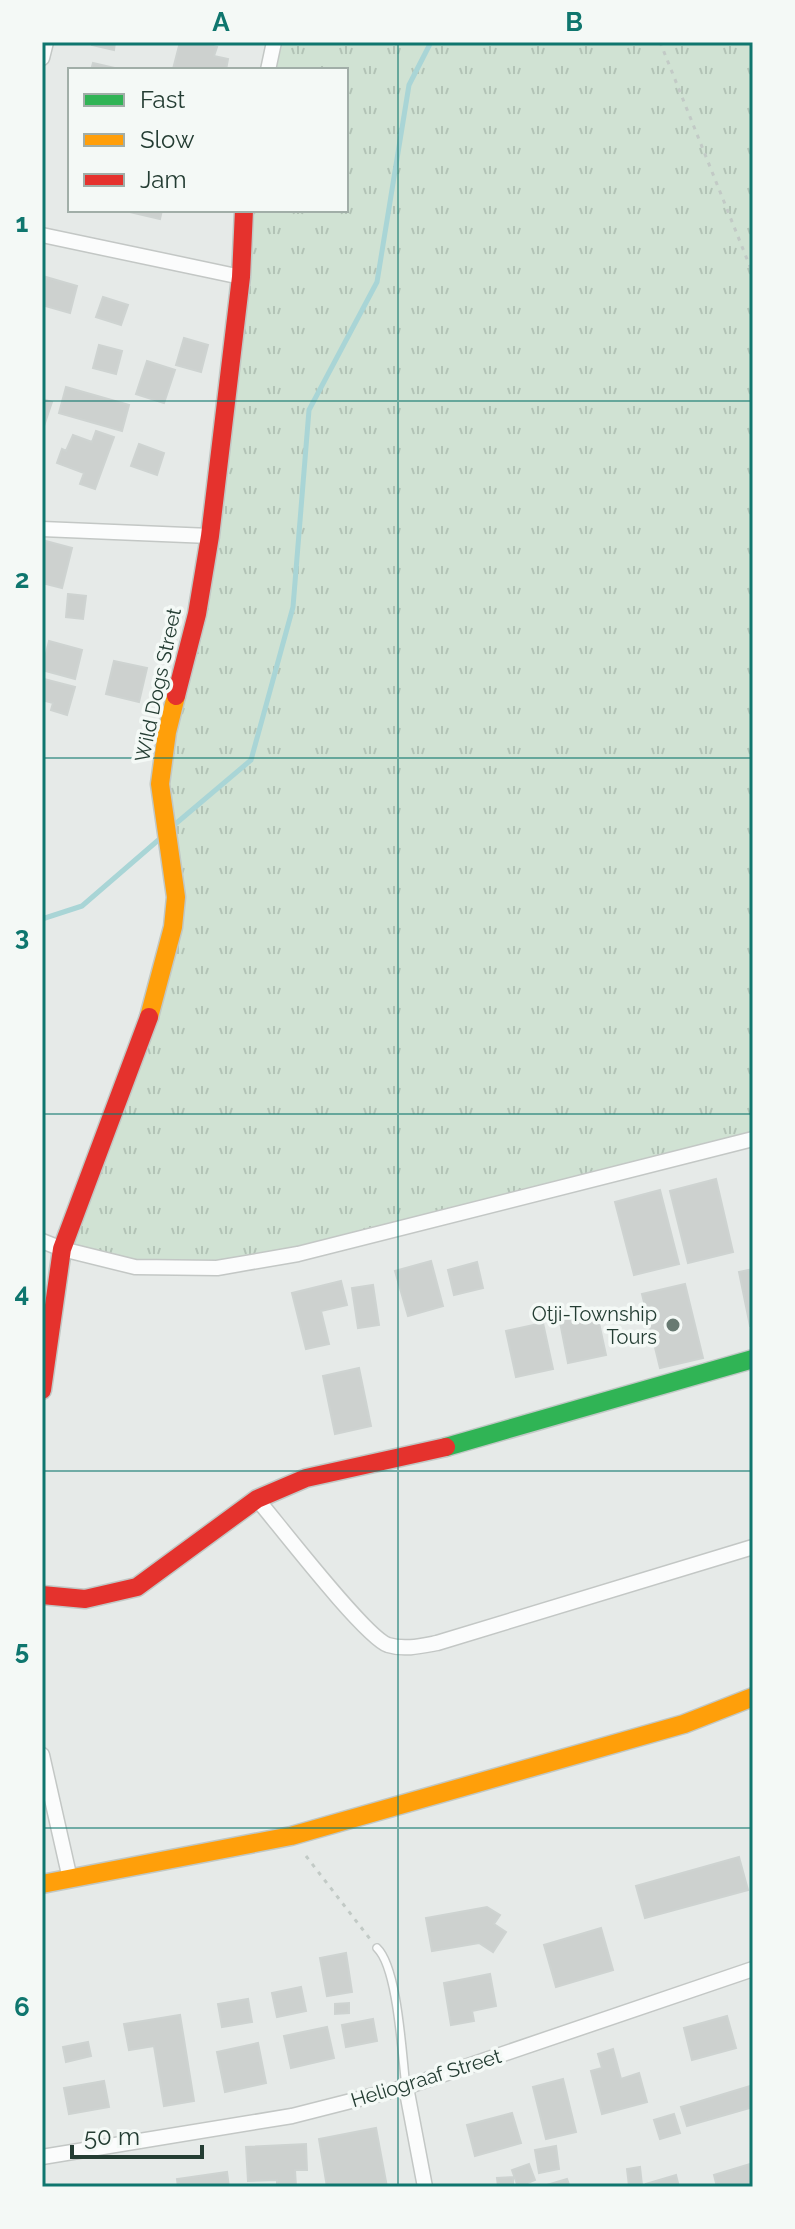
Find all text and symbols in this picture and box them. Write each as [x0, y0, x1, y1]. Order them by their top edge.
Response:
text: A [212, 7, 230, 37]
text: B [565, 7, 583, 37]
legend [68, 68, 348, 212]
text: Fast [140, 85, 185, 114]
text: Slow [140, 125, 195, 154]
text: Jam [140, 165, 186, 194]
text: 1 [16, 208, 29, 238]
text: 2 [15, 564, 29, 594]
street label: Wild Dogs Street [130, 605, 186, 764]
text: 3 [15, 921, 29, 951]
text: 4 [15, 1278, 29, 1308]
place label: Otji-Township Tours [532, 1302, 657, 1349]
marker: Otji-Township Tours [664, 1316, 682, 1334]
text: 5 [15, 1635, 29, 1665]
text: 6 [14, 1992, 30, 2022]
street label: Heliograaf Street [348, 2044, 504, 2112]
scale bar [72, 2109, 202, 2159]
text: 50 m [84, 2122, 140, 2151]

